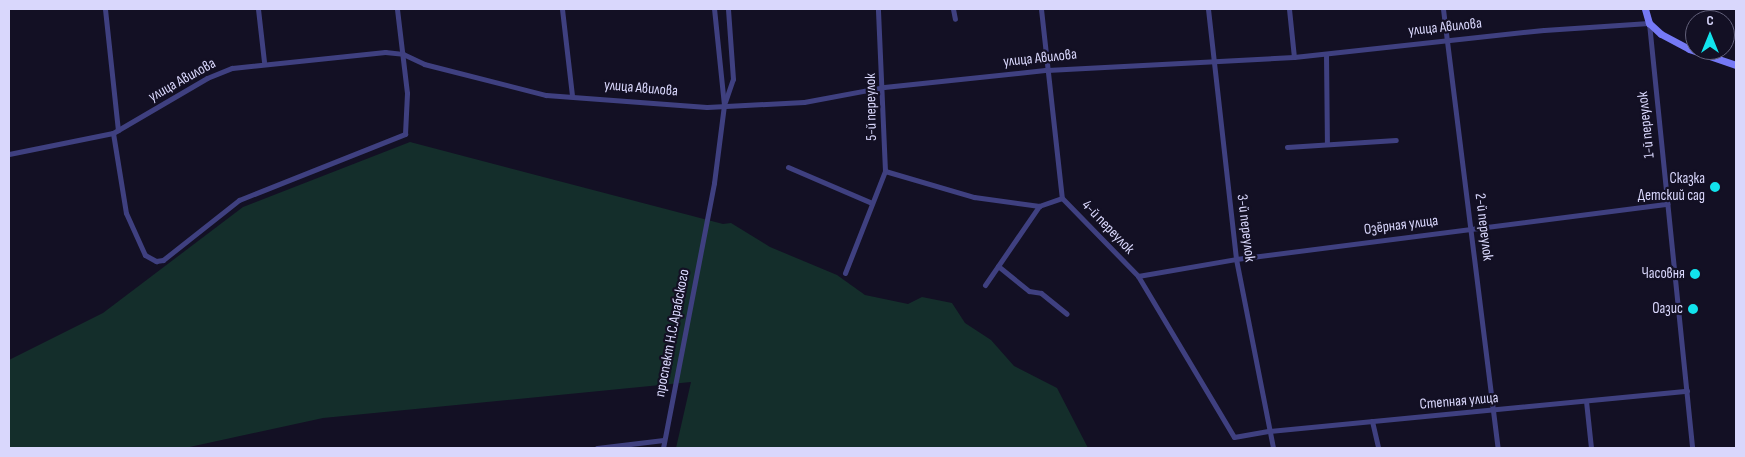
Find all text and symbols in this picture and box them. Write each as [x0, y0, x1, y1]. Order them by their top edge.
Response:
north arrow [1685, 10, 1735, 60]
text: С [1706, 12, 1714, 29]
street label: улица Авилова [1407, 14, 1483, 40]
street label: улица Авилова [1002, 45, 1078, 71]
street label: улица Авилова [145, 54, 219, 106]
street label: 5-й переулок [861, 73, 881, 141]
street label: улица Авилова [603, 76, 679, 100]
street label: 1-й переулок [1634, 91, 1658, 159]
place label: Сказка Детский сад [1638, 169, 1705, 204]
marker: Сказка Детский сад [1709, 181, 1721, 193]
street label: 2-й переулок [1471, 192, 1497, 262]
street label: 3-й переулок [1233, 193, 1259, 263]
street label: 4-й переулок [1078, 196, 1138, 258]
street label: Озёрная улица [1363, 212, 1439, 238]
place label: Часовня [1641, 265, 1685, 283]
street label: проспект Н.С.Арабского [651, 268, 693, 398]
marker: Часовня [1689, 268, 1701, 280]
place label: Оазис [1652, 300, 1683, 318]
marker: Оазис [1687, 303, 1699, 315]
street label: Степная улица [1419, 389, 1499, 413]

